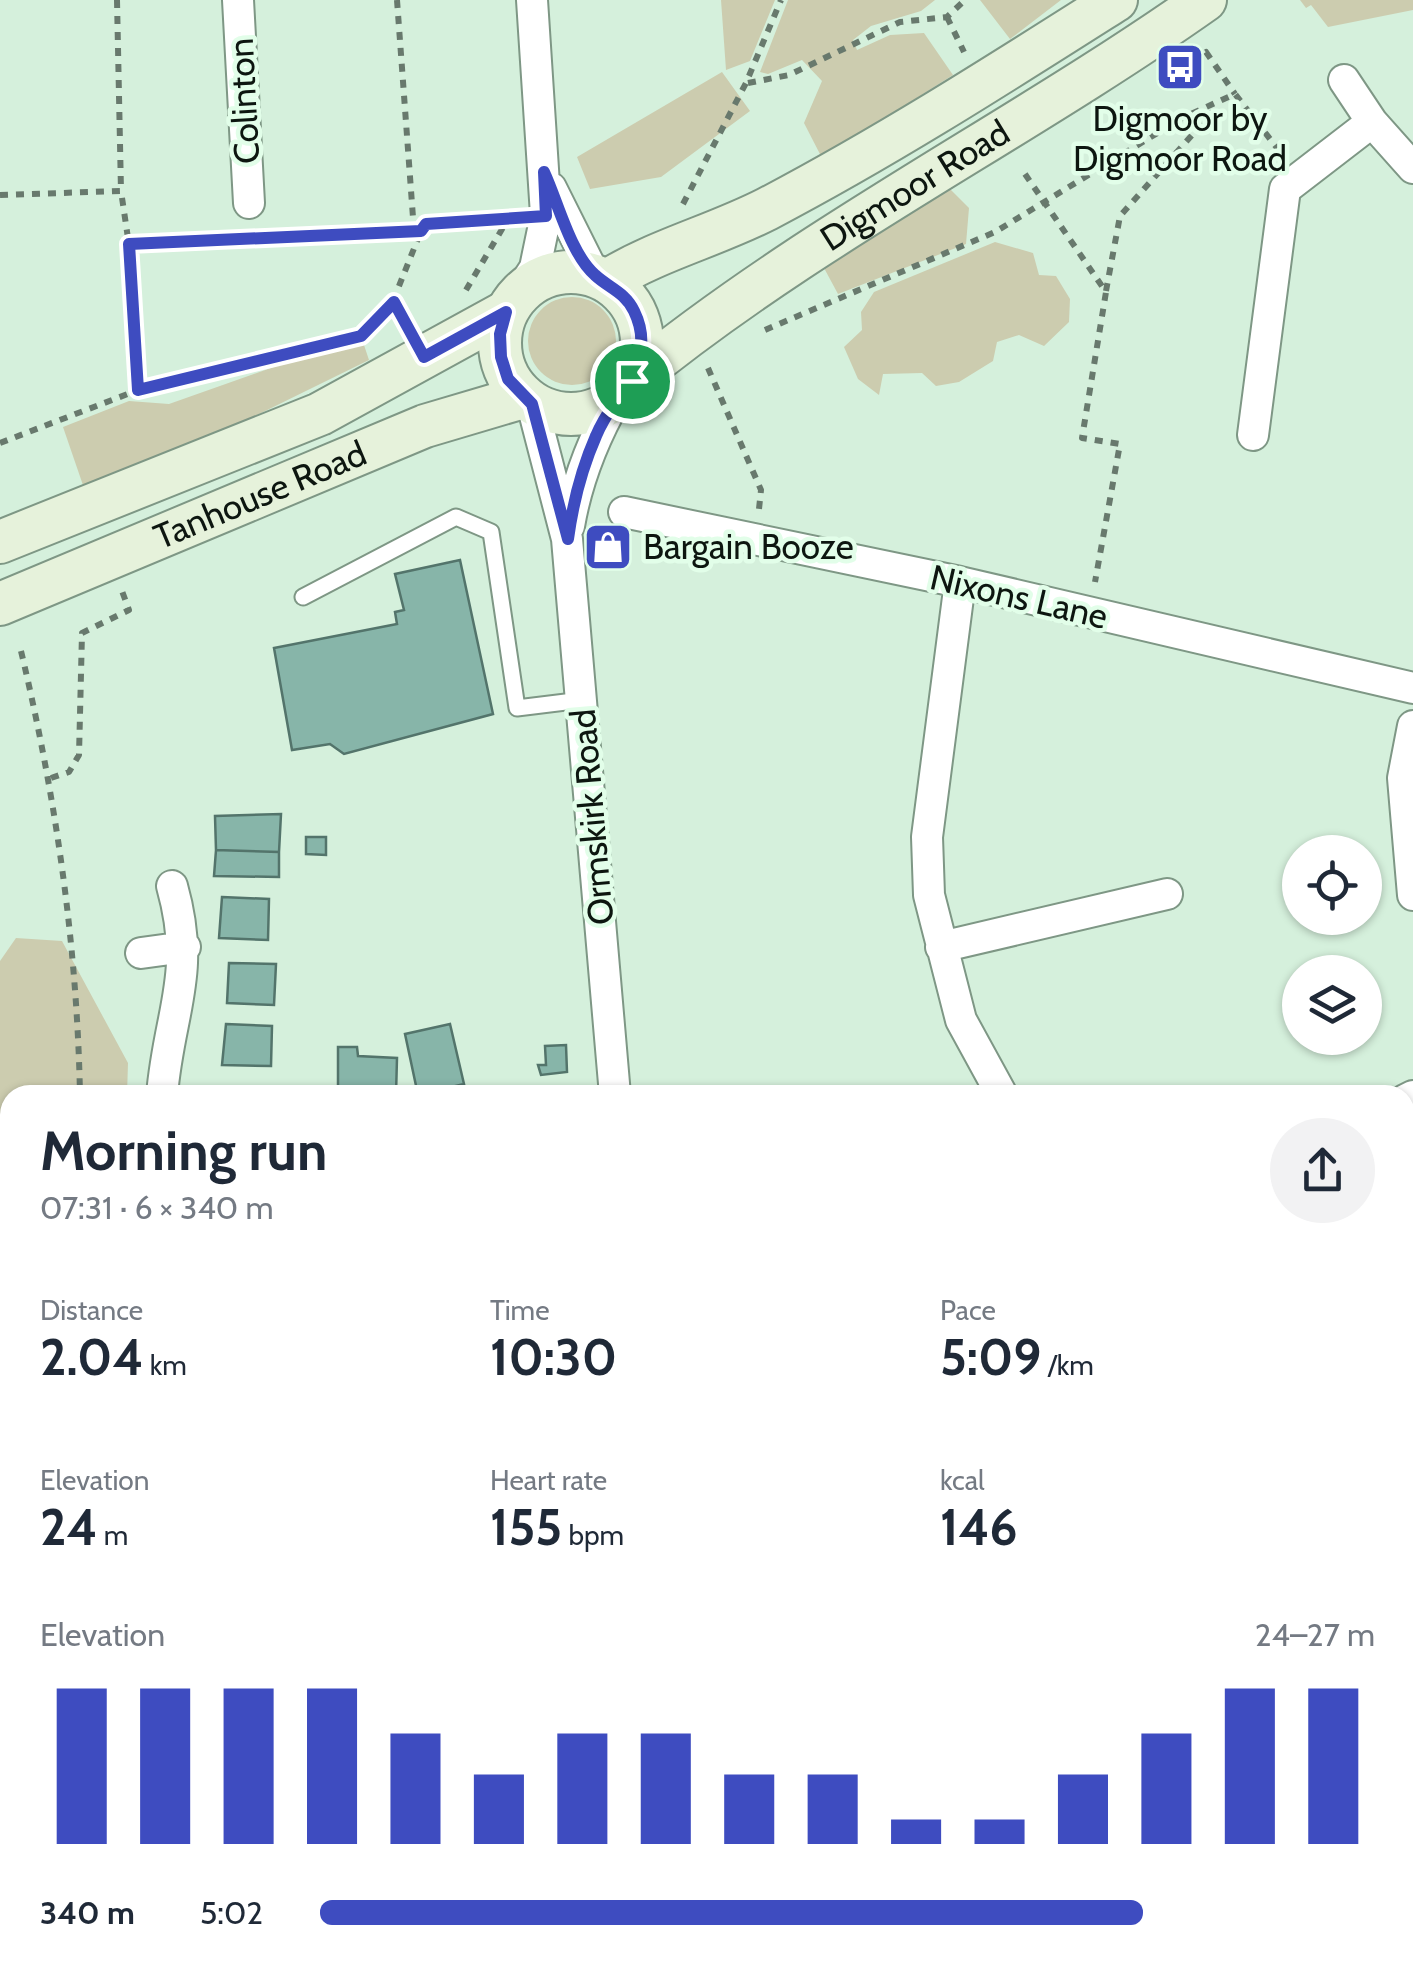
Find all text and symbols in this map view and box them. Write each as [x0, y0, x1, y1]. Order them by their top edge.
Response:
street label: Colinton [219, 37, 268, 165]
bus stop icon: Digmoor by Digmoor Road [1154, 41, 1206, 93]
place label: Digmoor by Digmoor Road [1073, 97, 1287, 180]
street label: Digmoor Road [812, 110, 1017, 260]
pin [590, 339, 675, 424]
icon: arrive [605, 354, 660, 409]
street label: Tanhouse Road [147, 431, 372, 558]
shop icon: Bargain Booze [582, 521, 634, 573]
place label: Bargain Booze [643, 525, 854, 568]
street label: Nixons Lane [926, 555, 1112, 638]
street label: Ormskirk Road [561, 707, 622, 927]
map controls [1282, 835, 1382, 1055]
button: locate [1282, 835, 1382, 935]
button: layers [1282, 955, 1382, 1055]
text: Morning run [40, 1117, 327, 1184]
button: share [1270, 1118, 1375, 1223]
text: 07:31 · 6 × 340 m [40, 1188, 273, 1227]
text: Distance [40, 1293, 143, 1327]
text: Time [490, 1293, 550, 1327]
text: Pace [940, 1293, 996, 1327]
text: 2.04 [40, 1327, 143, 1388]
text: 10:30 [490, 1327, 617, 1388]
text: 5:09 [940, 1327, 1041, 1388]
text: km [143, 1348, 187, 1382]
text: /km [1041, 1348, 1094, 1382]
text: Elevation [40, 1463, 149, 1497]
text: Heart rate [490, 1463, 607, 1497]
text: kcal [940, 1463, 985, 1497]
text: 24 [40, 1497, 98, 1558]
text: 155 [490, 1497, 562, 1558]
text: 146 [940, 1497, 1018, 1558]
text: m [98, 1518, 128, 1552]
text: bpm [562, 1518, 624, 1552]
text: Elevation [40, 1615, 165, 1654]
text: 24–27 m [1255, 1615, 1375, 1654]
text: 340 m [40, 1893, 135, 1932]
text: 5:02 [200, 1893, 263, 1932]

